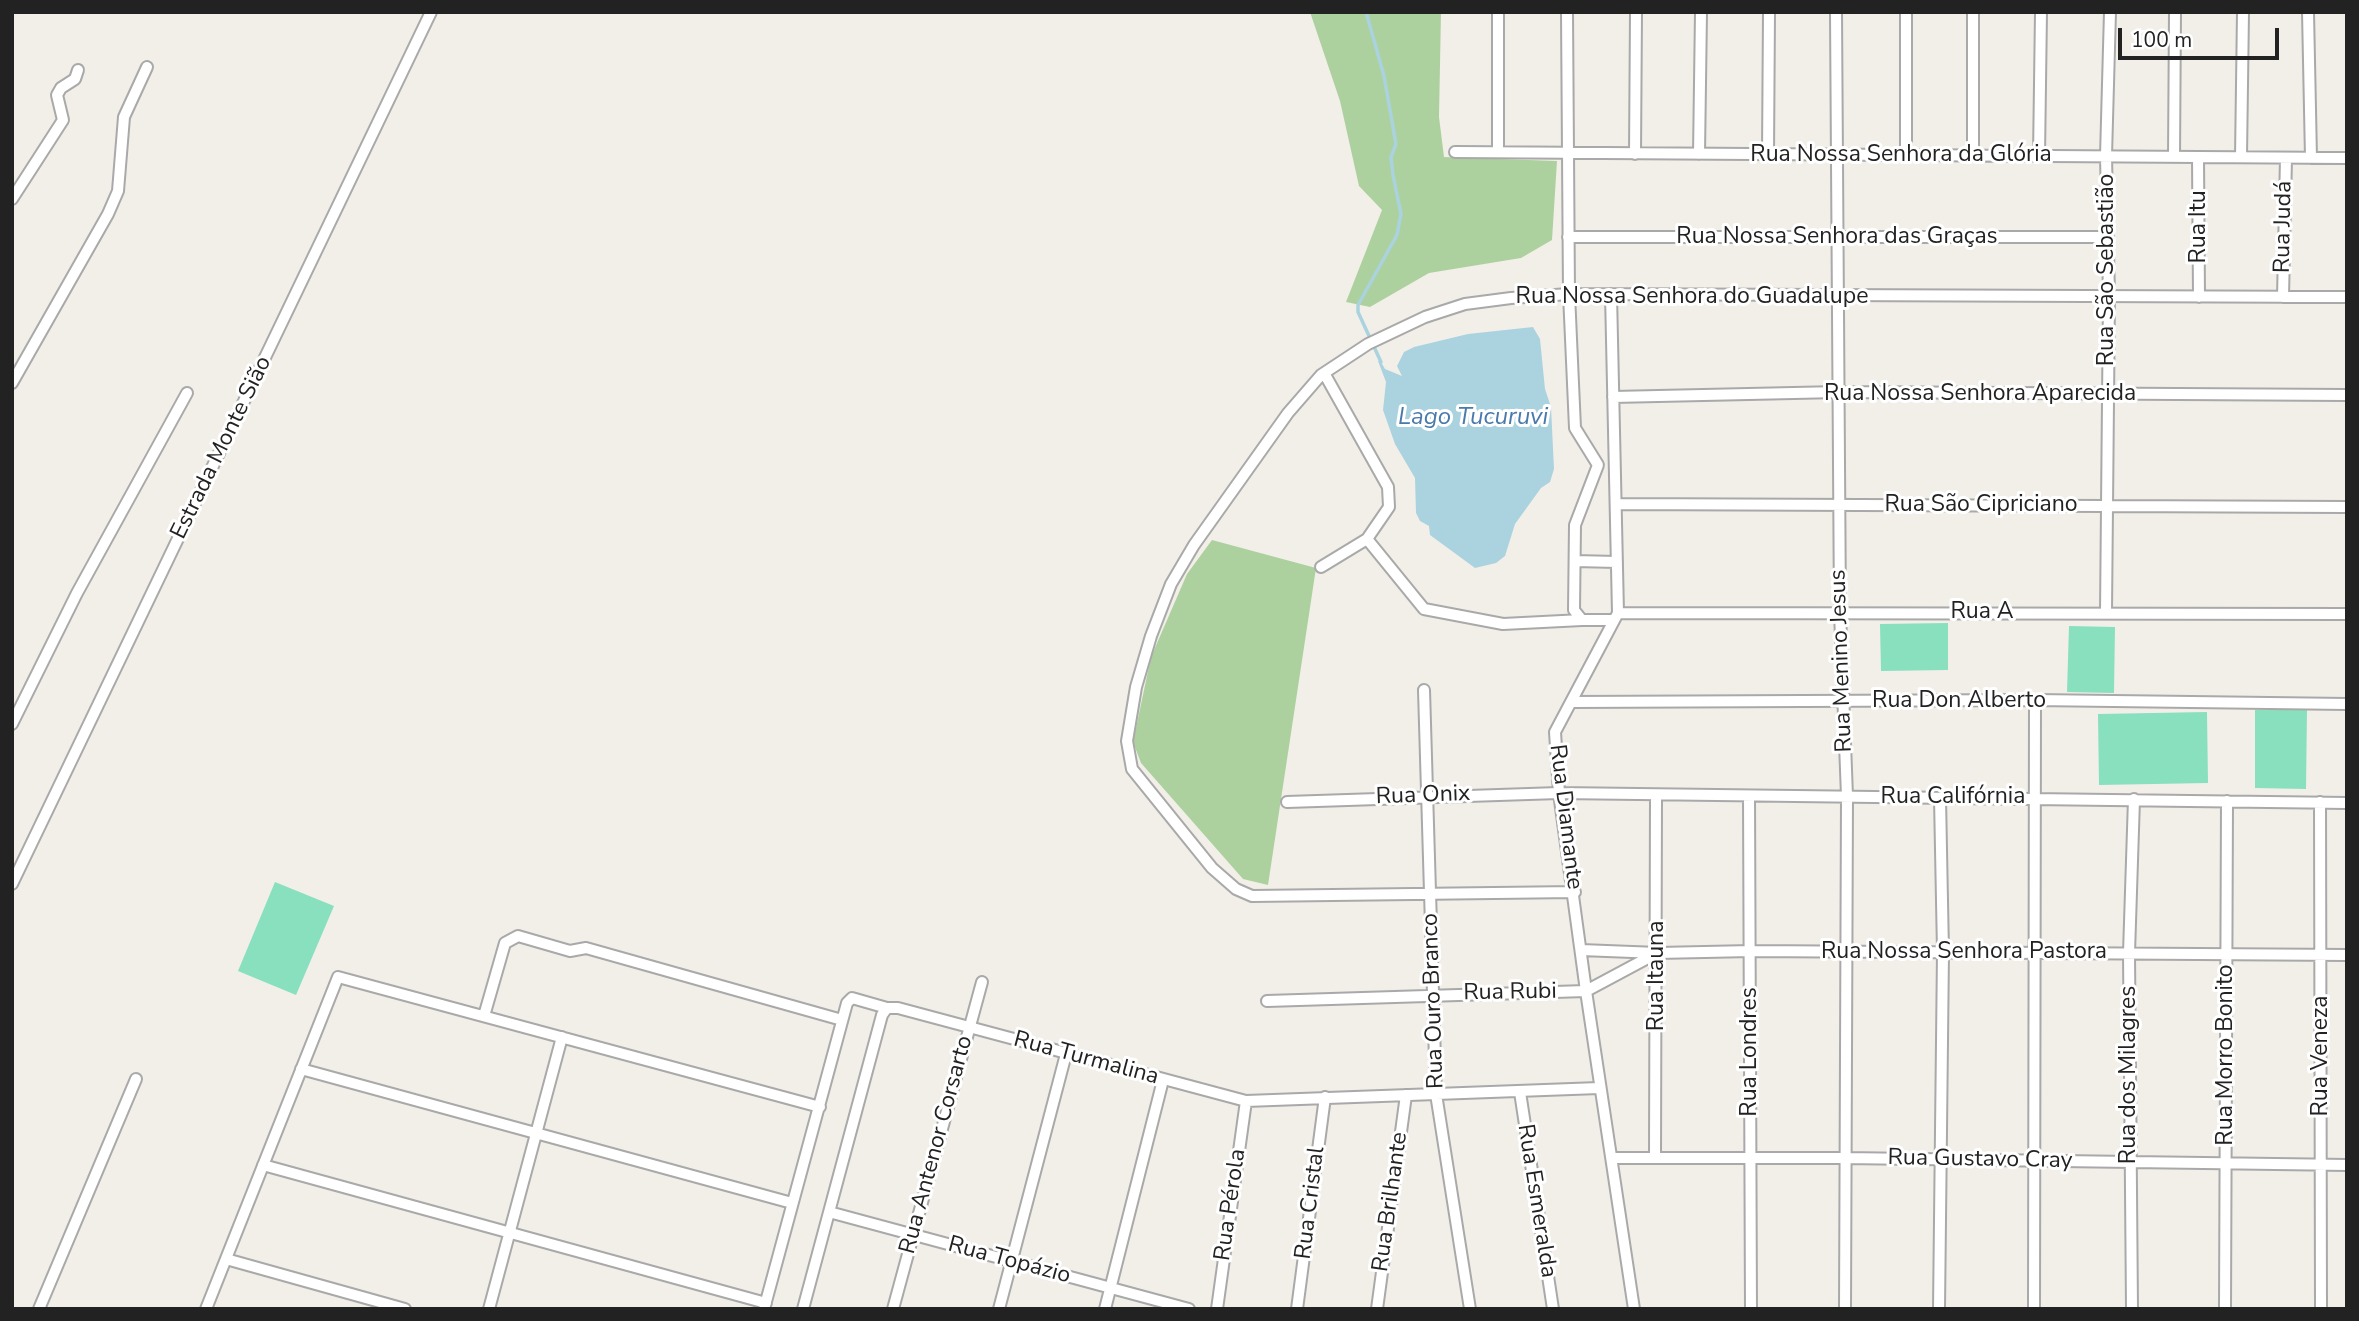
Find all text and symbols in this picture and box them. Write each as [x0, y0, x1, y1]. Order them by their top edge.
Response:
scale bar [2121, 14, 2282, 58]
text: 100 m [2131, 26, 2192, 54]
street label: Rua Nossa Senhora da Glória [1750, 141, 2052, 169]
street label: Rua São Sebastião [2093, 174, 2121, 366]
street label: Rua Judá [2269, 181, 2299, 273]
street label: Rua Itu [2185, 190, 2213, 264]
street label: Rua Nossa Senhora das Graças [1676, 223, 1998, 251]
street label: Rua Nossa Senhora do Guadalupe [1516, 283, 1868, 311]
street label: Estrada Monte Sião [166, 352, 278, 544]
street label: Rua Nossa Senhora Aparecida [1824, 380, 2136, 408]
water label: Lago Tucuruvi [1398, 404, 1548, 432]
street label: Rua São Cipriciano [1884, 491, 2078, 519]
street label: Rua Menino Jesus [1825, 569, 1859, 753]
street label: Rua A [1950, 598, 2014, 626]
street label: Rua Don Alberto [1872, 687, 2046, 715]
street label: Rua Diamante [1542, 743, 1588, 891]
street label: Rua Onix [1375, 781, 1471, 811]
street label: Rua Califórnia [1881, 783, 2025, 811]
street label: Rua Ouro Branco [1417, 913, 1451, 1089]
street label: Rua Itauna [1643, 921, 1671, 1031]
street label: Rua Nossa Senhora Pastora [1821, 938, 2107, 966]
street label: Rua Morro Bonito [2212, 964, 2240, 1146]
street label: Rua Rubi [1463, 978, 1557, 1008]
street label: Rua dos Milagres [2115, 986, 2143, 1164]
street label: Rua Londres [1736, 987, 1764, 1117]
street label: Rua Veneza [2307, 995, 2335, 1117]
street label: Rua Turmalina [1010, 1026, 1162, 1092]
street label: Rua Antenor Corsarto [895, 1033, 979, 1257]
street label: Rua Esmeralda [1510, 1122, 1562, 1280]
street label: Rua Brilhante [1368, 1130, 1414, 1274]
street label: Rua Cristal [1290, 1145, 1332, 1261]
street label: Rua Gustavo Cray [1887, 1145, 2073, 1175]
street label: Rua Pérola [1210, 1147, 1252, 1263]
street label: Rua Topázio [945, 1231, 1073, 1291]

